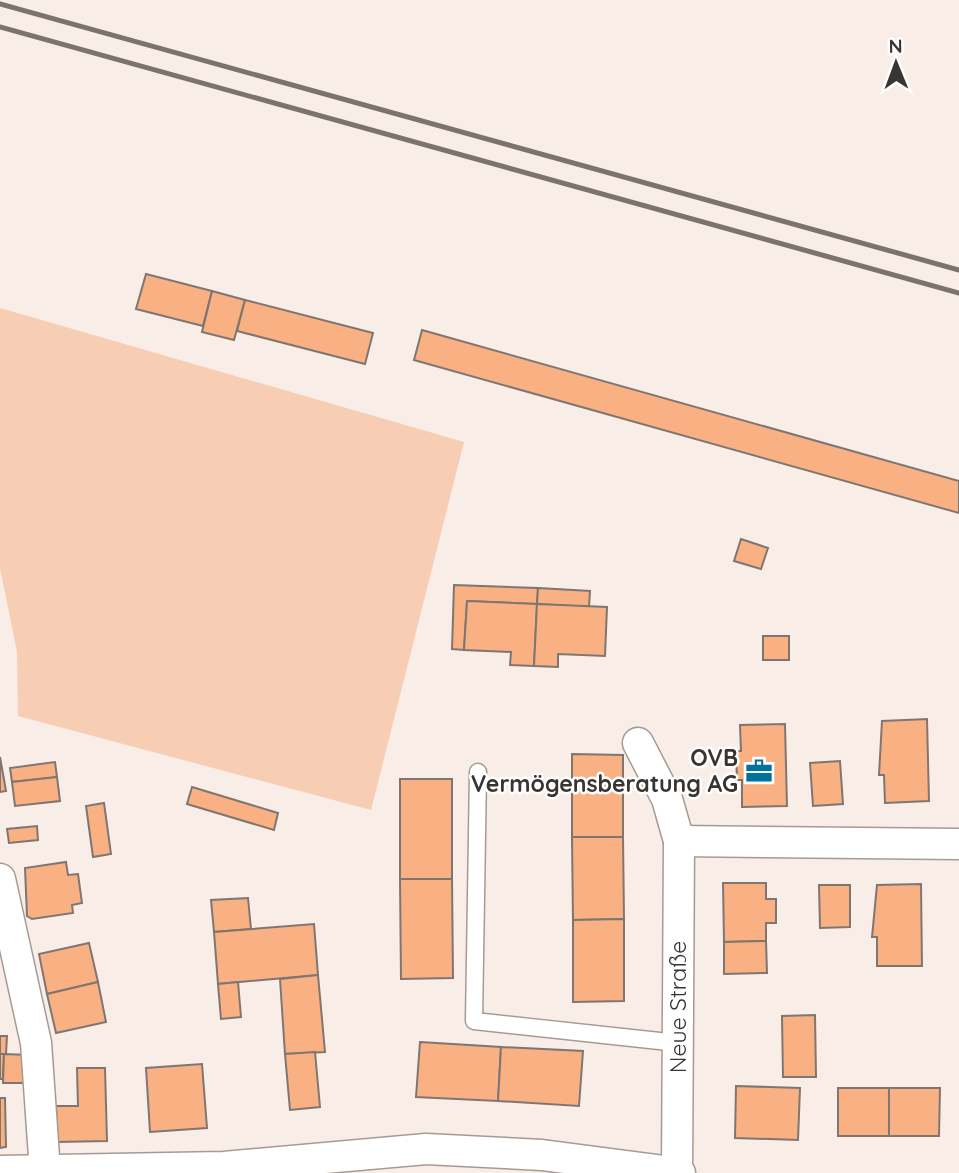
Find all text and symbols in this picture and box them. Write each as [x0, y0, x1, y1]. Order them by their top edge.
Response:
north arrow [861, 28, 931, 98]
text: N [889, 34, 903, 58]
place label: OVB Vermögensberatung AG [471, 743, 738, 798]
office icon: OVB Vermögensberatung AG [744, 756, 774, 786]
street label: Neue Straße [663, 941, 692, 1073]

